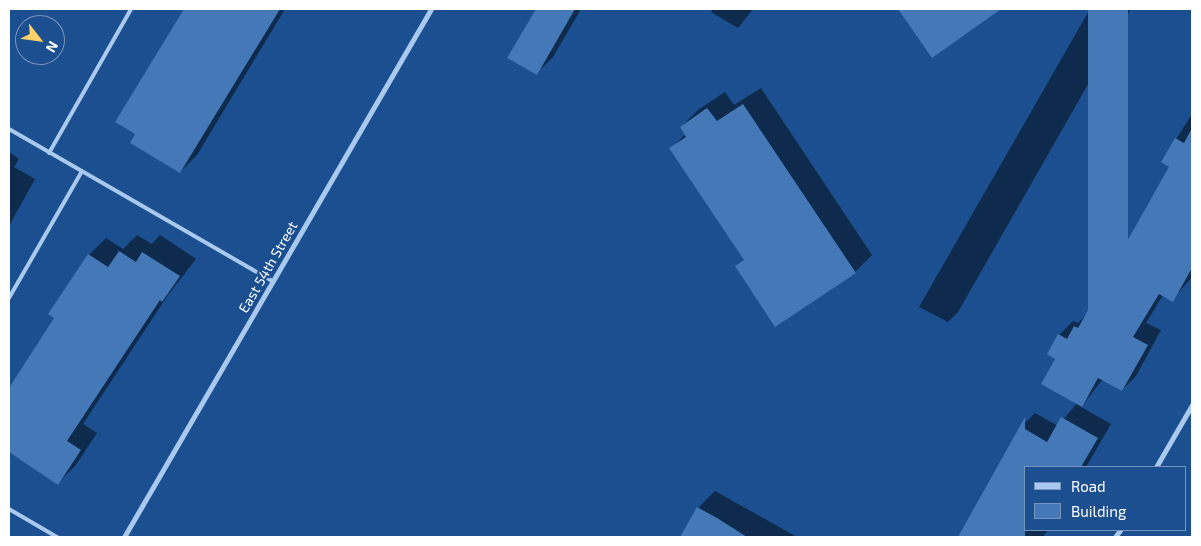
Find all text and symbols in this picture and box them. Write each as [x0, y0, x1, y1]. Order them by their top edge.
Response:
north arrow [15, 15, 65, 65]
text: N [43, 39, 62, 56]
street label: East 54th Street [235, 218, 301, 316]
legend [1024, 466, 1186, 531]
text: Road [1071, 477, 1106, 495]
text: Building [1071, 502, 1126, 520]

